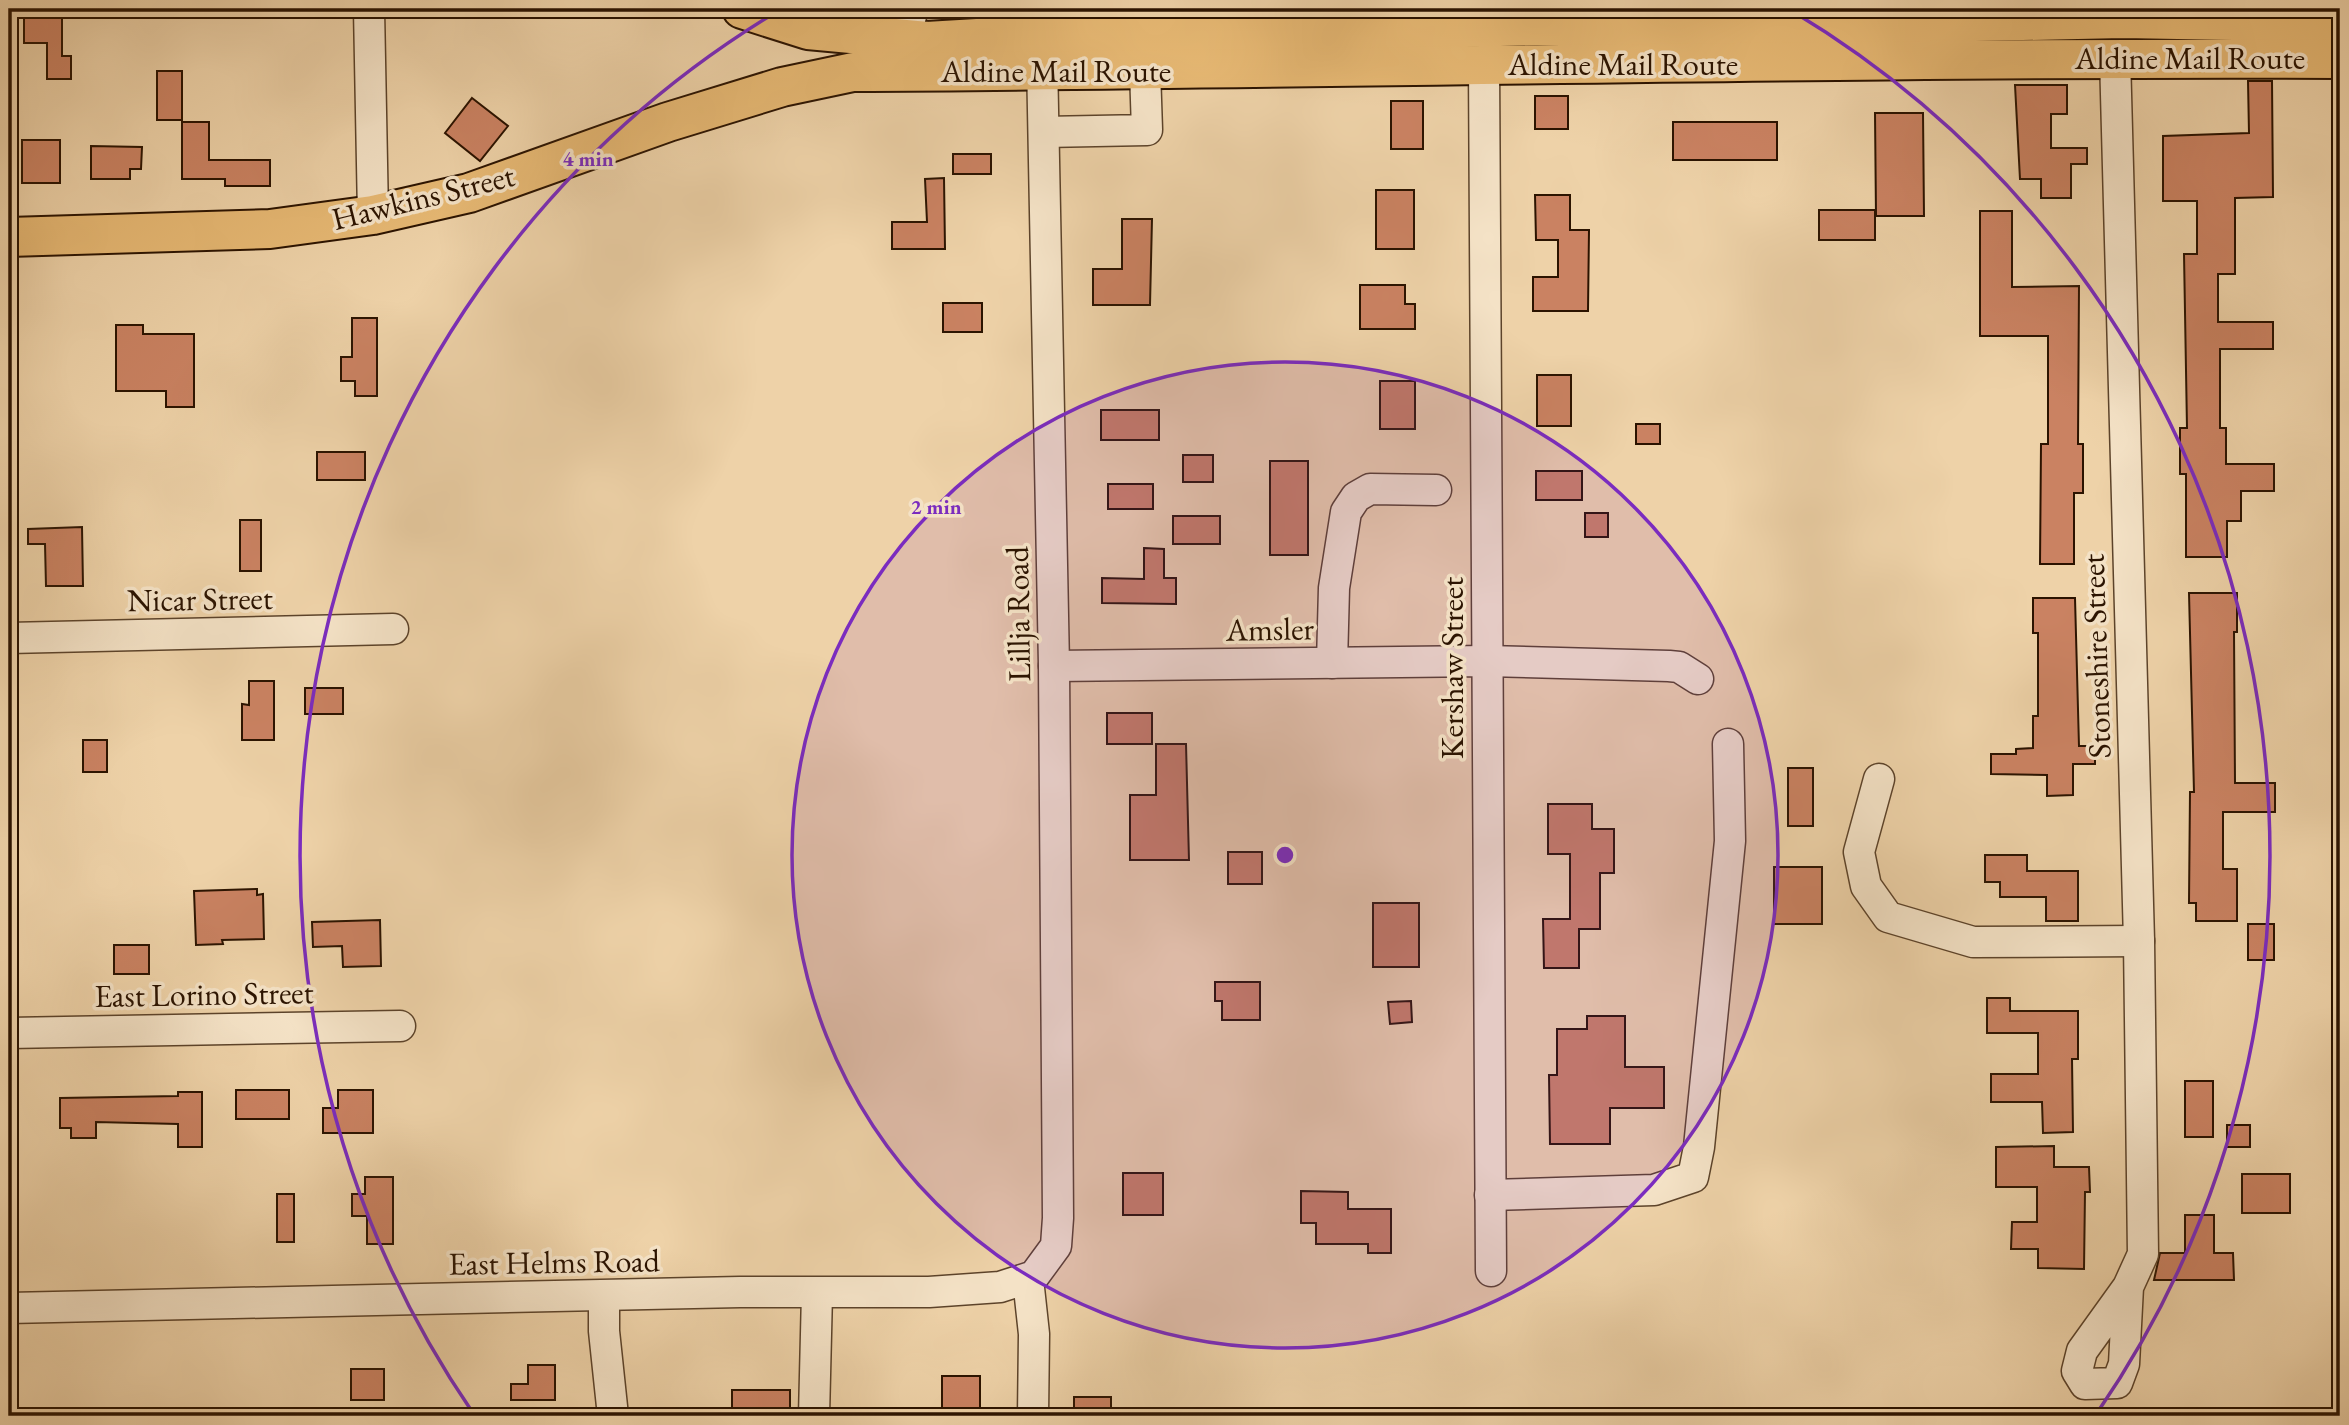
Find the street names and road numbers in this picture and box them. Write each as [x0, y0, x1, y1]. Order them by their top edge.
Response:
street label: Aldine Mail Route [2074, 37, 2305, 79]
street label: Aldine Mail Route [1507, 43, 1738, 85]
street label: Aldine Mail Route [940, 50, 1171, 92]
street label: Hawkins Street [327, 154, 519, 240]
street label: Lillja Road [996, 545, 1040, 682]
street label: Stoneshire Street [2071, 553, 2121, 759]
street label: Nicar Street [127, 577, 273, 621]
street label: Kershaw Street [1431, 577, 1473, 759]
street label: Amsler [1225, 607, 1315, 651]
street label: East Lorino Street [94, 971, 314, 1017]
street label: East Helms Road [448, 1239, 661, 1285]

